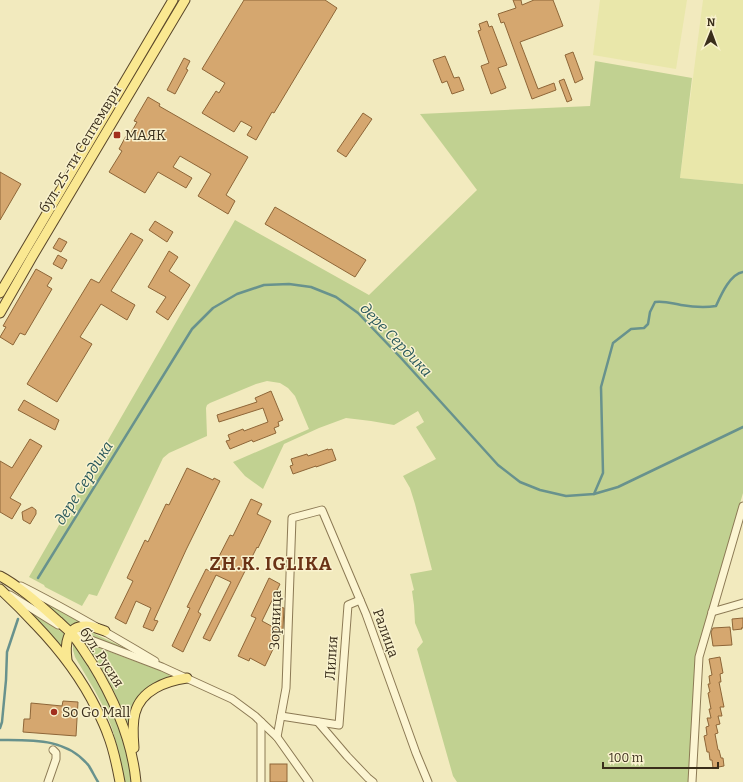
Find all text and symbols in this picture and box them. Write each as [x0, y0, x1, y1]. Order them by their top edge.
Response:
north arrow [691, 12, 731, 52]
text: N [707, 16, 716, 29]
street label: бул. 25-ти Септември [36, 83, 125, 216]
place label: МАЯК [125, 127, 166, 144]
marker: МАЯК [112, 130, 122, 140]
water label: дере Сердика [356, 299, 436, 381]
water label: дере Сердика [51, 438, 117, 528]
district label: ZH.K. IGLIKA [209, 553, 333, 575]
street label: Зорница [266, 590, 285, 650]
street label: Ралица [369, 607, 402, 660]
street label: бул. Русия [76, 624, 127, 691]
street label: Лилия [321, 635, 342, 681]
place label: So Go Mall [62, 704, 130, 721]
marker: So Go Mall [49, 707, 59, 717]
scale bar [603, 744, 718, 770]
text: 100 m [609, 751, 644, 765]

